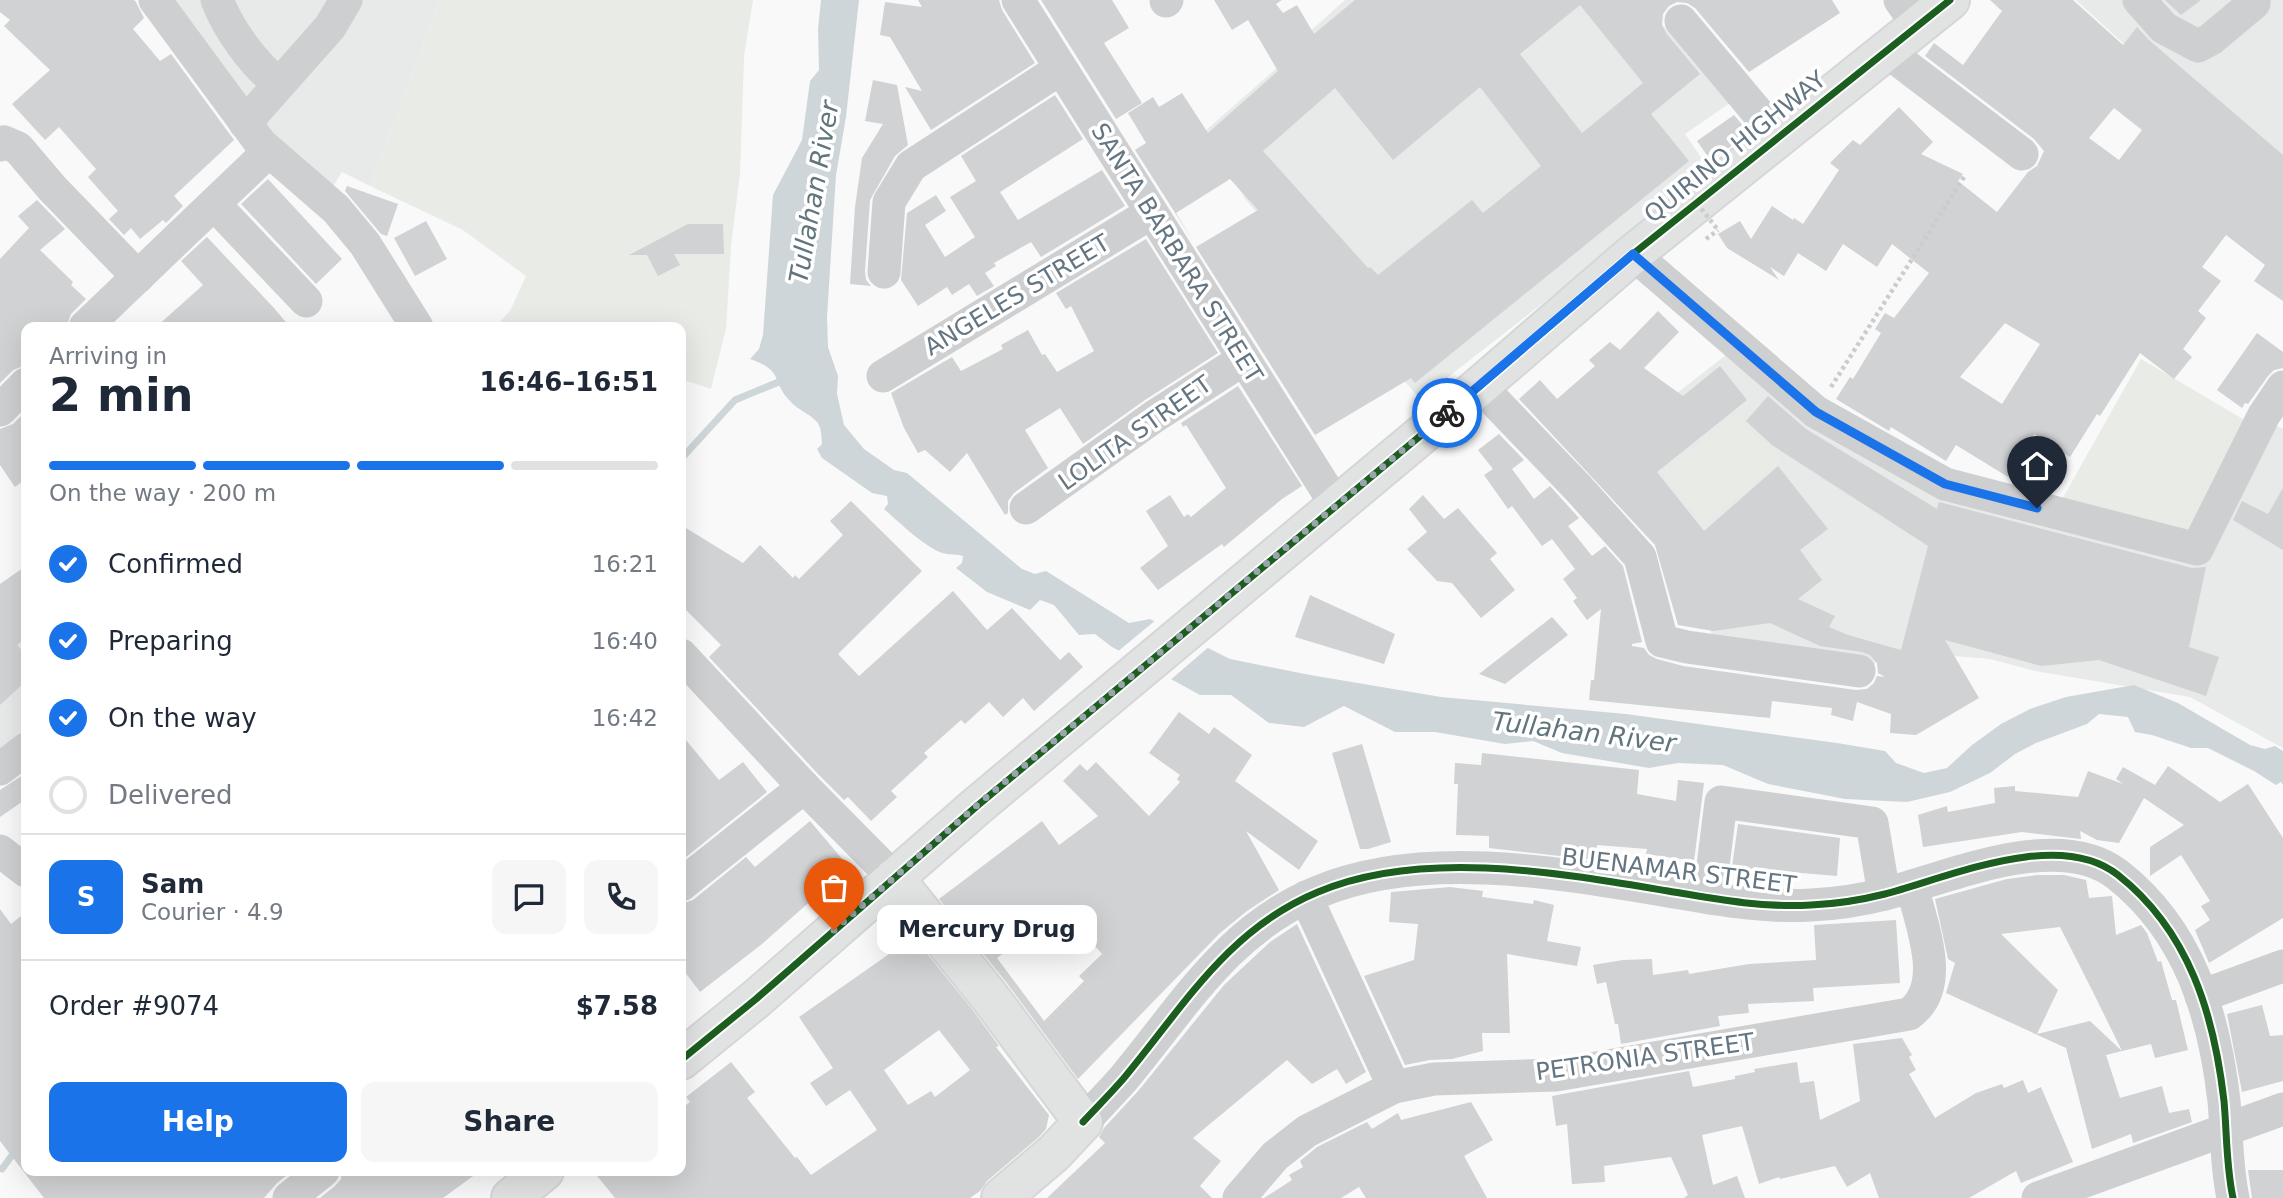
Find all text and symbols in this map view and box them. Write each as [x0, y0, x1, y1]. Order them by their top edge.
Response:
street label: QUIRINO HIGHWAY [1639, 65, 1832, 229]
water label: Tullahan River [783, 96, 845, 286]
street label: SANTA BARBARA STREET [1085, 118, 1269, 388]
street label: ANGELES STREET [919, 228, 1115, 361]
text: Arriving in [49, 343, 167, 369]
text: 16:46–16:51 [479, 367, 658, 397]
text: 2 min [49, 368, 193, 422]
street label: LOLITA STREET [1053, 370, 1217, 496]
courier [1412, 378, 1482, 448]
icon: bike [1428, 394, 1466, 432]
pin [2007, 436, 2067, 508]
icon: home [2018, 447, 2056, 485]
text: On the way · 200 m [49, 480, 276, 506]
icon: check [49, 545, 87, 583]
text: Confirmed [108, 549, 243, 579]
text: 16:21 [592, 551, 658, 577]
icon: check [49, 622, 87, 660]
text: Preparing [108, 626, 233, 656]
text: 16:40 [592, 628, 658, 654]
icon: check [49, 699, 87, 737]
text: On the way [108, 703, 257, 733]
text: 16:42 [592, 705, 658, 731]
water label: Tullahan River [1491, 706, 1680, 758]
text: Delivered [108, 780, 232, 810]
street label: BUENAMAR STREET [1560, 843, 1798, 899]
pin [804, 858, 864, 930]
button: chat [492, 860, 566, 934]
button: phone [584, 860, 658, 934]
text: Sam [141, 869, 204, 899]
icon: bag [815, 869, 853, 907]
text: S [77, 882, 95, 912]
text: Courier · 4.9 [141, 899, 284, 925]
callout: Mercury Drug [876, 906, 1096, 954]
text: Mercury Drug [898, 916, 1076, 942]
text: Order #9074 [49, 991, 219, 1021]
text: $7.58 [576, 991, 658, 1021]
street label: PETRONIA STREET [1534, 1028, 1756, 1086]
button: Help [49, 1082, 347, 1162]
button: Share [361, 1082, 658, 1162]

